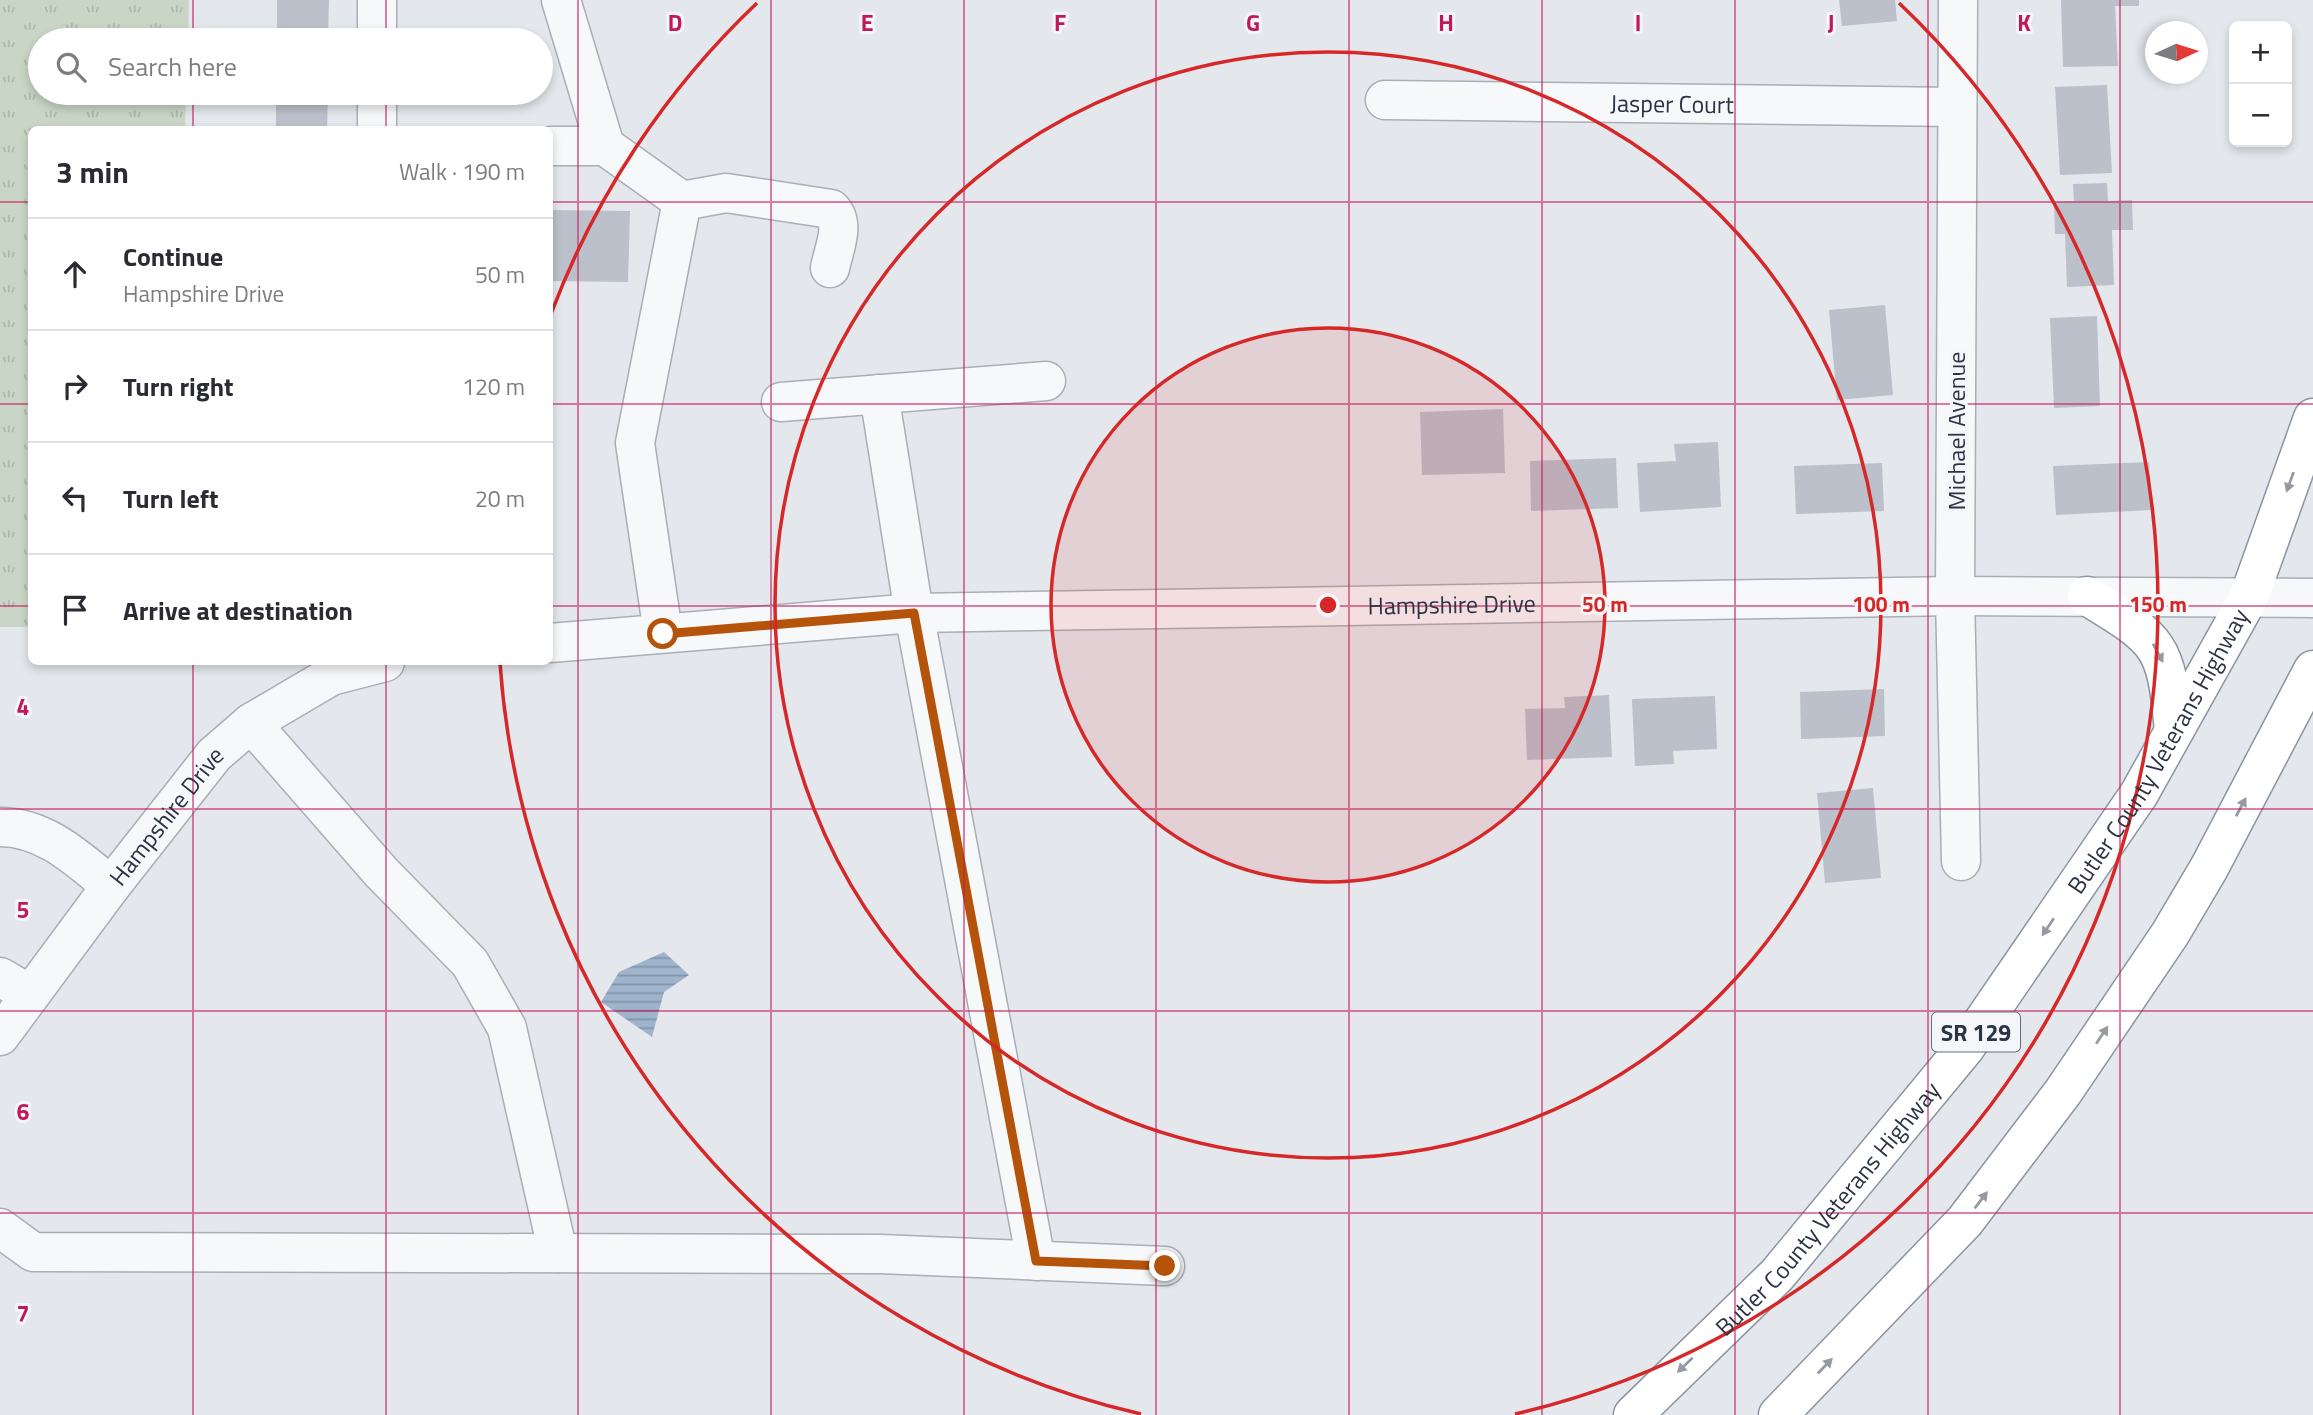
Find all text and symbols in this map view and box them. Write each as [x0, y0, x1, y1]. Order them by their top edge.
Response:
text: D [668, 5, 682, 40]
text: E [861, 5, 873, 40]
text: F [1054, 5, 1066, 40]
text: G [1246, 5, 1260, 40]
text: H [1438, 5, 1454, 40]
text: I [1635, 5, 1641, 40]
text: J [1828, 5, 1834, 40]
text: K [2017, 5, 2031, 40]
north arrow [2145, 21, 2208, 84]
map controls [2229, 21, 2292, 147]
button: + [2229, 21, 2292, 84]
search box [28, 28, 553, 105]
text: Search here [108, 47, 237, 86]
icon: search [52, 48, 90, 86]
button: − [2229, 84, 2292, 147]
street label: Jasper Court [1610, 85, 1735, 122]
text: 3 min [56, 149, 129, 195]
text: Walk · 190 m [399, 154, 525, 189]
text: Continue [123, 237, 223, 276]
icon: ahead [56, 255, 94, 293]
text: 50 m [475, 257, 525, 292]
text: Hampshire Drive [123, 276, 284, 311]
street label: Michael Avenue [1938, 352, 1974, 510]
icon: right [56, 367, 94, 405]
text: Turn right [123, 367, 234, 406]
text: 120 m [462, 369, 525, 404]
one-way arrow [2284, 472, 2295, 493]
icon: left [56, 479, 94, 517]
text: Turn left [123, 479, 218, 518]
text: 20 m [475, 481, 525, 516]
street label: Hampshire Drive [1367, 585, 1536, 624]
text: 50 m [1582, 588, 1628, 620]
text: 100 m [1852, 588, 1910, 620]
text: 150 m [2129, 588, 2187, 620]
icon: arrive [56, 591, 94, 629]
text: Arrive at destination [123, 591, 353, 630]
centre of rings [1316, 593, 1340, 617]
street label: Butler County Veterans Highway [2058, 601, 2257, 901]
route start [647, 618, 678, 649]
one-way arrow [2151, 643, 2163, 663]
text: 4 [17, 689, 29, 724]
street label: Hampshire Drive [100, 737, 231, 893]
one-way arrow [2235, 797, 2246, 817]
text: 5 [17, 892, 29, 927]
one-way arrow [2041, 918, 2055, 936]
road number: SR 129 [1932, 1012, 2020, 1051]
one-way arrow [2095, 1025, 2108, 1045]
street label: Butler County Veterans Highway [1707, 1073, 1949, 1344]
text: 6 [17, 1094, 30, 1129]
one-way arrow [1973, 1191, 1988, 1209]
route end [1149, 1250, 1180, 1281]
text: 7 [17, 1296, 29, 1331]
one-way arrow [1676, 1356, 1693, 1373]
one-way arrow [1817, 1358, 1833, 1375]

